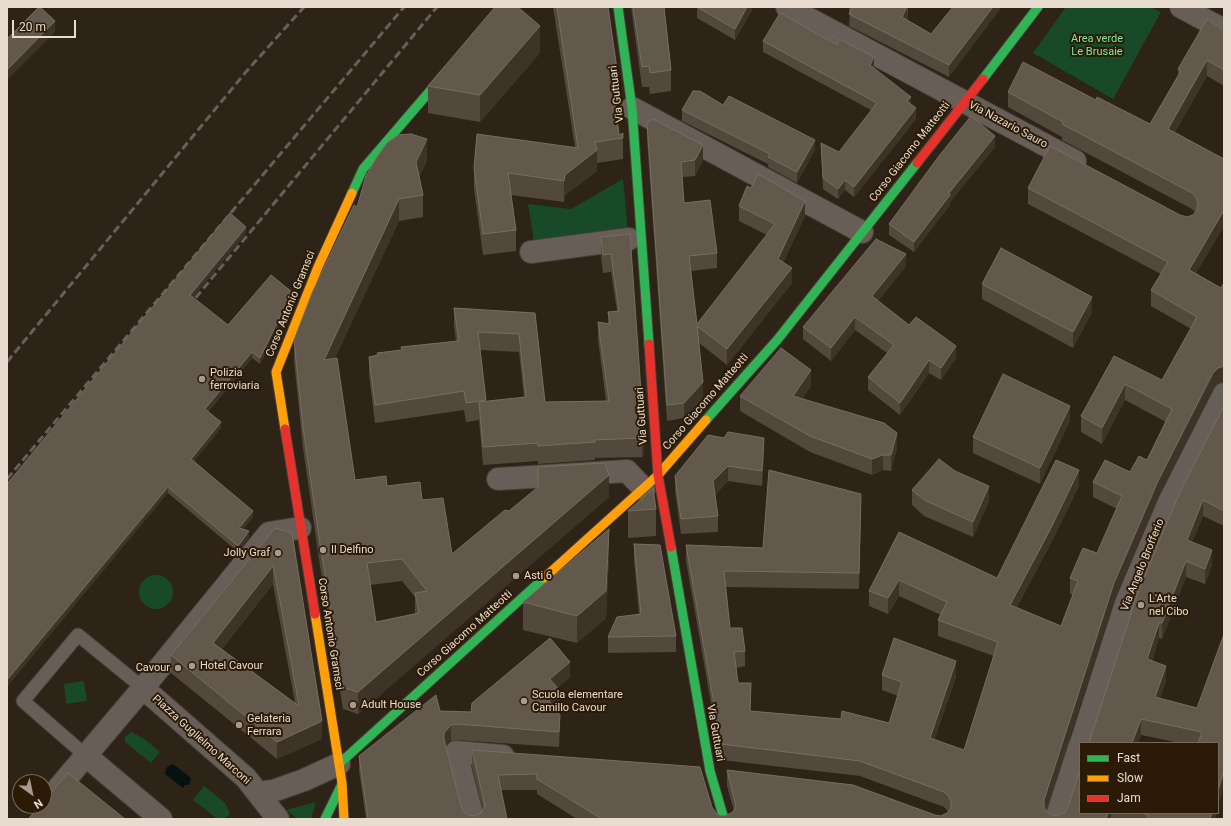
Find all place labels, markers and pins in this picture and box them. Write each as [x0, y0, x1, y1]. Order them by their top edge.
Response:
place label: Polizia ferroviaria [210, 366, 259, 392]
marker: Polizia ferroviaria [197, 374, 207, 384]
place label: Il Delfino [331, 543, 374, 557]
marker: Il Delfino [318, 545, 328, 555]
place label: Jolly Graf [224, 546, 270, 560]
marker: Jolly Graf [273, 548, 283, 558]
place label: Asti 6 [524, 569, 552, 583]
marker: Asti 6 [511, 571, 521, 581]
place label: L'Arte nel Cibo [1149, 592, 1189, 618]
marker: L'Arte nel Cibo [1136, 600, 1146, 610]
place label: Hotel Cavour [200, 659, 263, 673]
place label: Cavour [136, 661, 170, 675]
marker: Hotel Cavour [187, 661, 197, 671]
marker: Cavour [173, 663, 183, 673]
place label: Scuola elementare Camillo Cavour [532, 688, 623, 714]
marker: Scuola elementare Camillo Cavour [519, 696, 529, 706]
place label: Adult House [361, 698, 421, 712]
marker: Adult House [348, 700, 358, 710]
place label: Gelateria Ferrara [247, 712, 291, 738]
marker: Gelateria Ferrara [234, 720, 244, 730]

